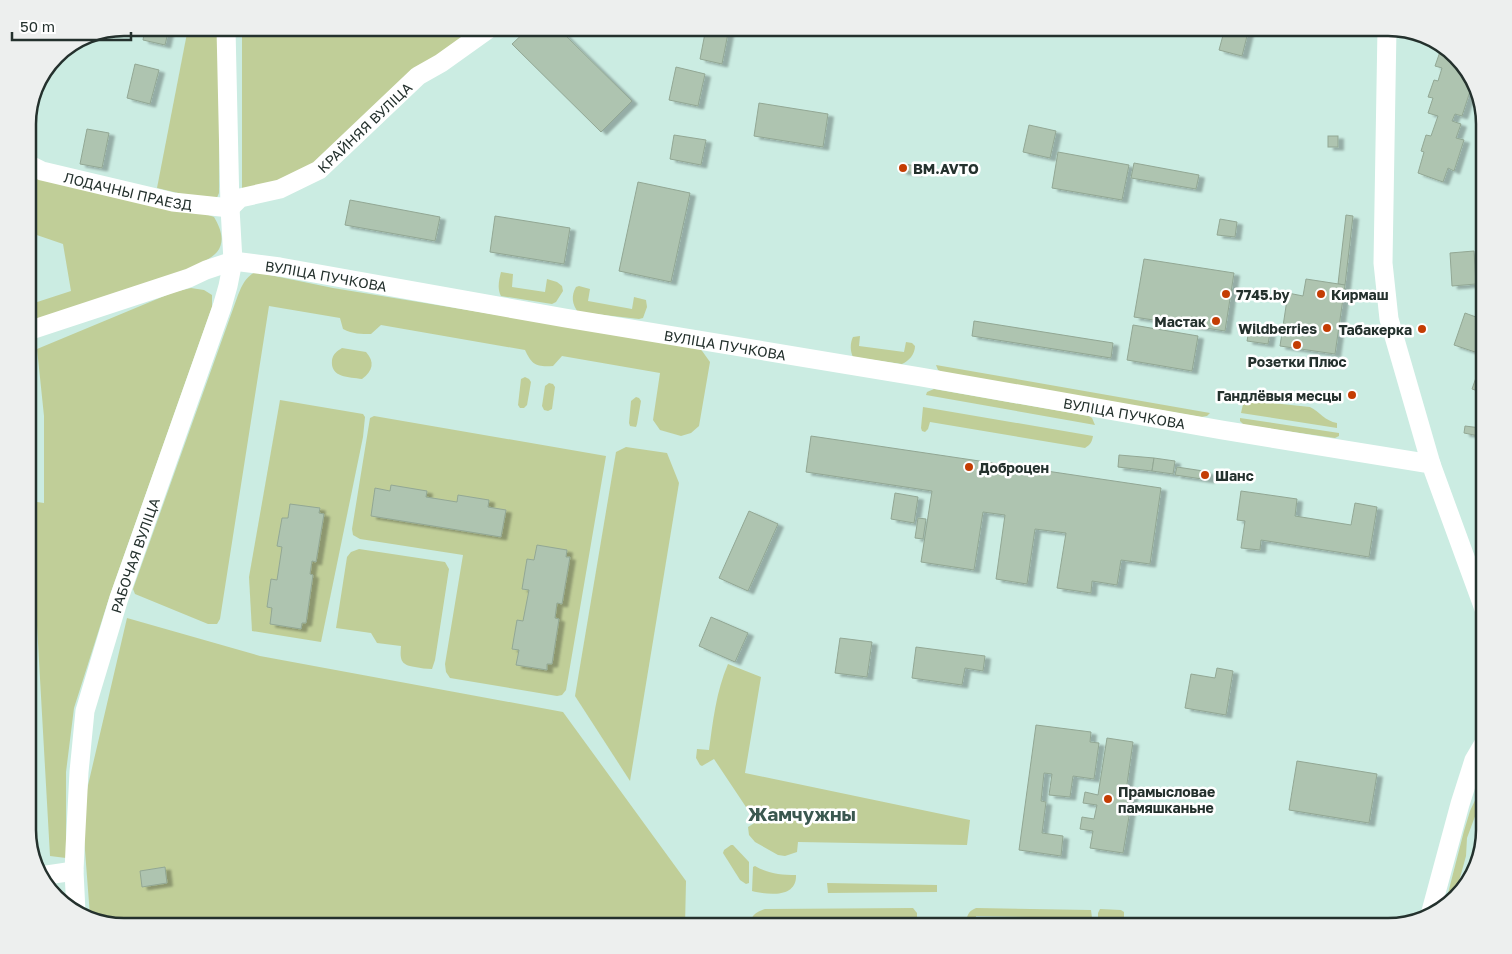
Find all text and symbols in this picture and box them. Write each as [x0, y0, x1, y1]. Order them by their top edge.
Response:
scale bar [12, 10, 131, 42]
text: 50 m [20, 17, 55, 35]
street label: КРАЙНЯЯ ВУЛІЦА [314, 78, 415, 176]
place label: BM.AVTO [913, 160, 979, 177]
marker: BM.AVTO [897, 162, 909, 174]
street label: ЛОДАЧНЫ ПРАЕЗД [62, 168, 193, 212]
street label: ВУЛІЦА ПУЧКОВА [264, 257, 389, 295]
place label: 7745.by [1236, 286, 1290, 303]
place label: Кирмаш [1331, 286, 1389, 303]
marker: 7745.by [1220, 288, 1232, 300]
marker: Кирмаш [1315, 288, 1327, 300]
place label: Мастак [1154, 313, 1206, 330]
marker: Мастак [1210, 315, 1222, 327]
place label: Wildberries [1238, 320, 1317, 337]
place label: Табакерка [1339, 321, 1412, 338]
marker: Wildberries [1321, 322, 1333, 334]
marker: Табакерка [1416, 323, 1428, 335]
street label: ВУЛІЦА ПУЧКОВА [663, 326, 788, 363]
marker: Розетки Плюс [1291, 339, 1303, 351]
place label: Розетки Плюс [1248, 353, 1346, 370]
place label: Гандлёвыя месцы [1217, 387, 1342, 404]
marker: Гандлёвыя месцы [1346, 389, 1358, 401]
street label: ВУЛІЦА ПУЧКОВА [1062, 394, 1187, 432]
place label: Доброцен [979, 459, 1049, 476]
marker: Доброцен [963, 461, 975, 473]
place label: Шанс [1215, 467, 1254, 484]
marker: Шанс [1199, 469, 1211, 481]
street label: РАБОЧАЯ ВУЛІЦА [106, 494, 163, 615]
place label: Прамысловае памяшканьне [1118, 783, 1215, 816]
marker: Прамысловае памяшканьне [1102, 793, 1114, 805]
district label: Жамчужны [748, 802, 856, 825]

